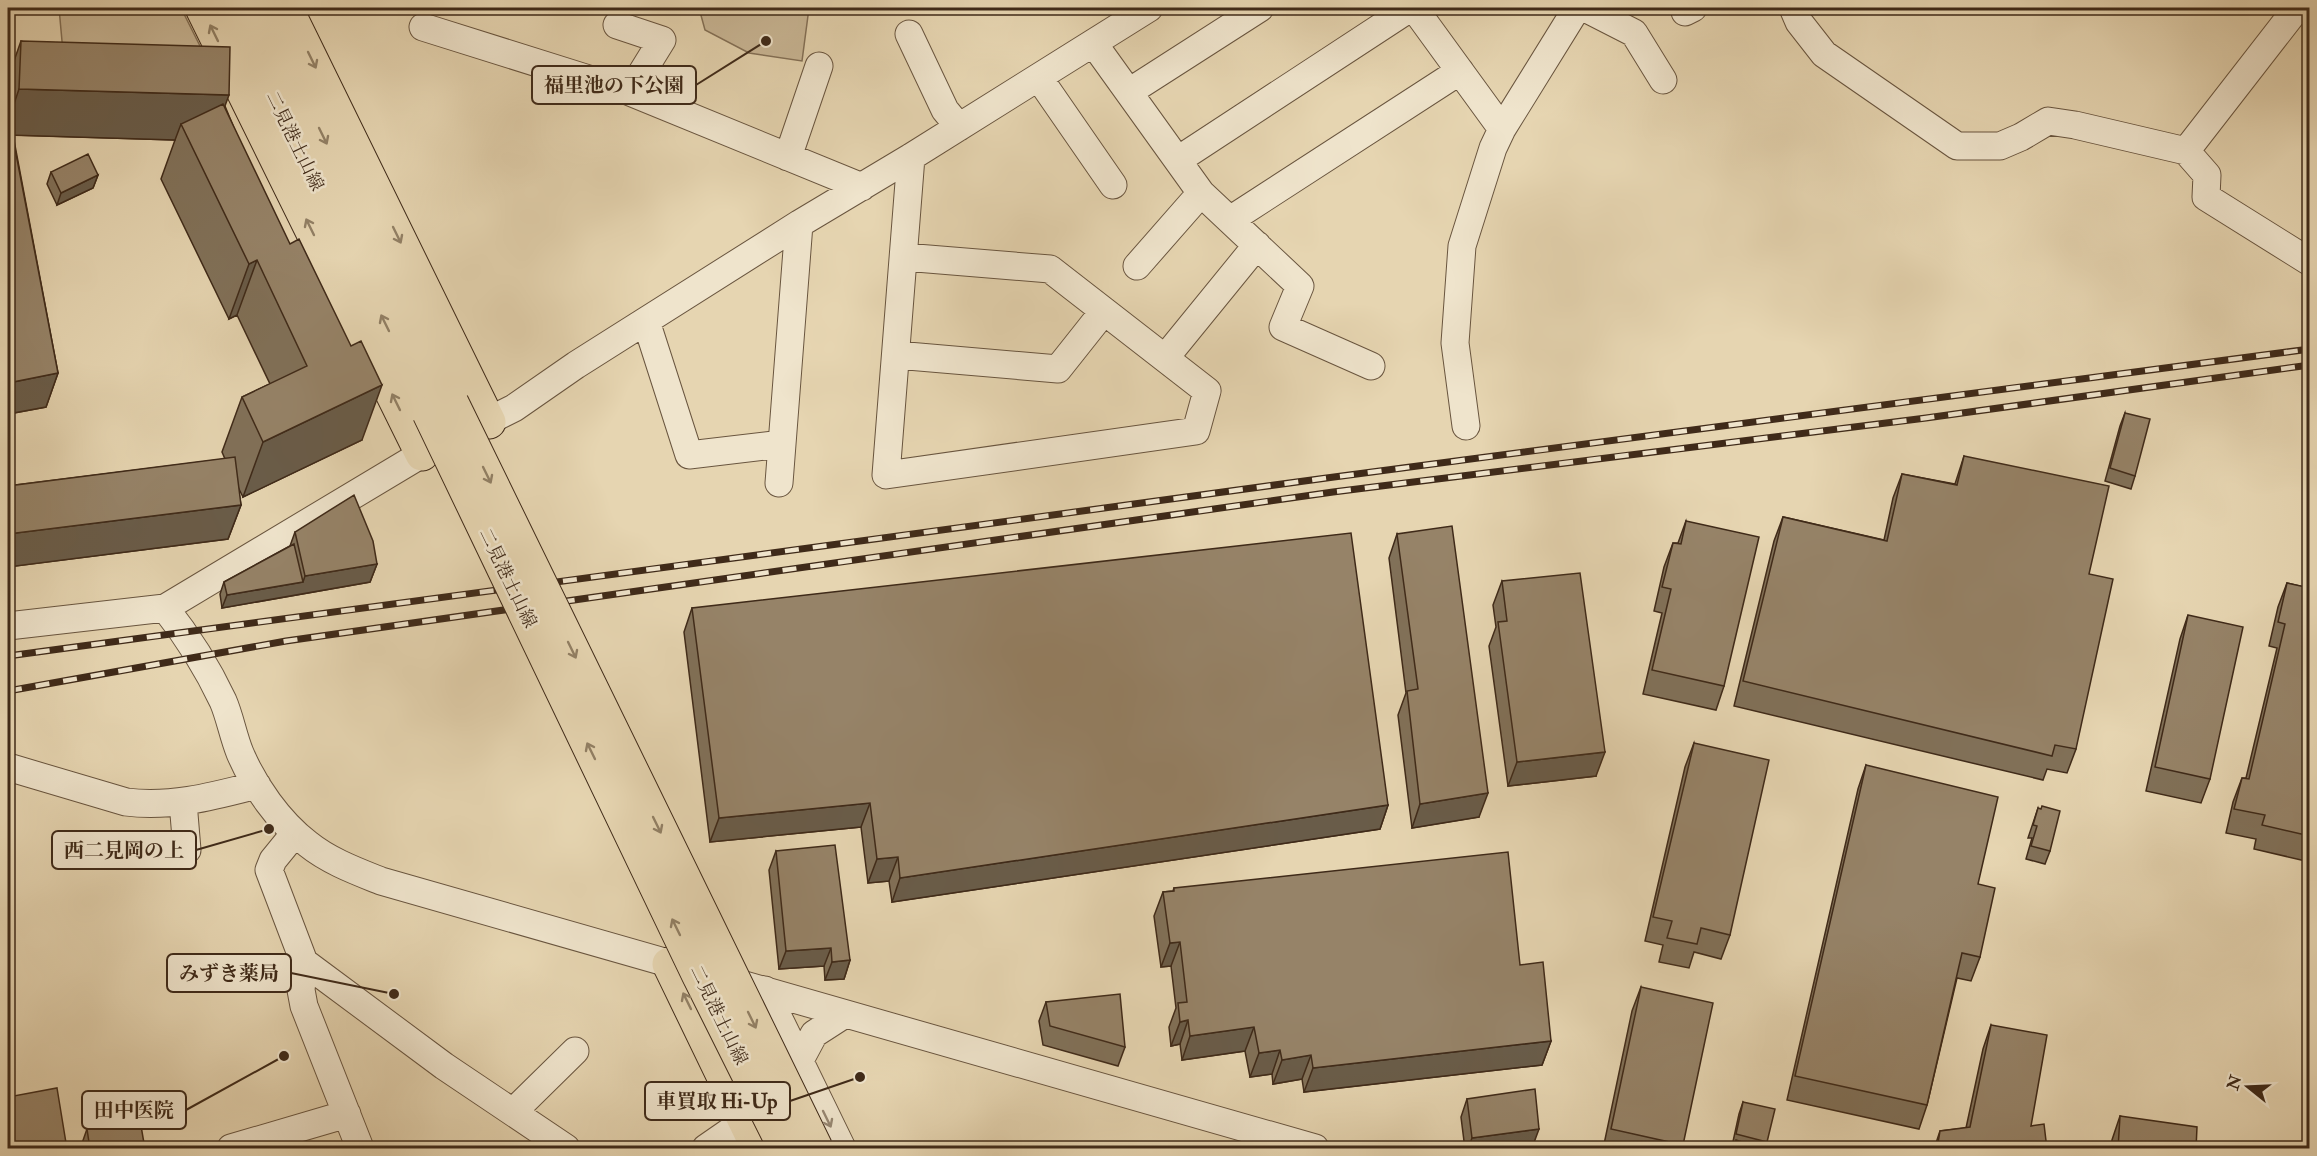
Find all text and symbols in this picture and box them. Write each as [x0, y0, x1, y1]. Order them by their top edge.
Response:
one-way arrow [208, 24, 220, 42]
one-way arrow [306, 51, 318, 69]
callout: 福里池の下公園 [532, 66, 696, 104]
text: 福里池の下公園 [544, 73, 684, 98]
street label: 二見港土山線 [261, 88, 329, 195]
one-way arrow [317, 126, 329, 144]
one-way arrow [303, 218, 315, 236]
one-way arrow [392, 226, 404, 244]
one-way arrow [378, 314, 390, 332]
one-way arrow [389, 393, 401, 411]
one-way arrow [482, 465, 493, 483]
street label: 二見港土山線 [474, 525, 542, 632]
one-way arrow [567, 641, 579, 659]
one-way arrow [585, 742, 597, 760]
one-way arrow [652, 816, 664, 834]
callout: 西二見岡の上 [52, 831, 196, 869]
text: 西二見岡の上 [64, 838, 184, 863]
one-way arrow [669, 918, 681, 936]
callout: みずき薬局 [167, 954, 291, 992]
text: みずき薬局 [179, 961, 279, 986]
street label: 二見港土山線 [685, 962, 753, 1069]
one-way arrow [681, 993, 693, 1011]
one-way arrow [747, 1010, 759, 1028]
north arrow [2218, 1057, 2278, 1117]
text: N [2223, 1072, 2247, 1094]
callout: 車買取 Hi-Up [645, 1082, 790, 1120]
text: 車買取 Hi-Up [657, 1089, 777, 1115]
callout: 田中医院 [82, 1091, 186, 1129]
text: 田中医院 [94, 1098, 174, 1123]
one-way arrow [822, 1109, 834, 1127]

